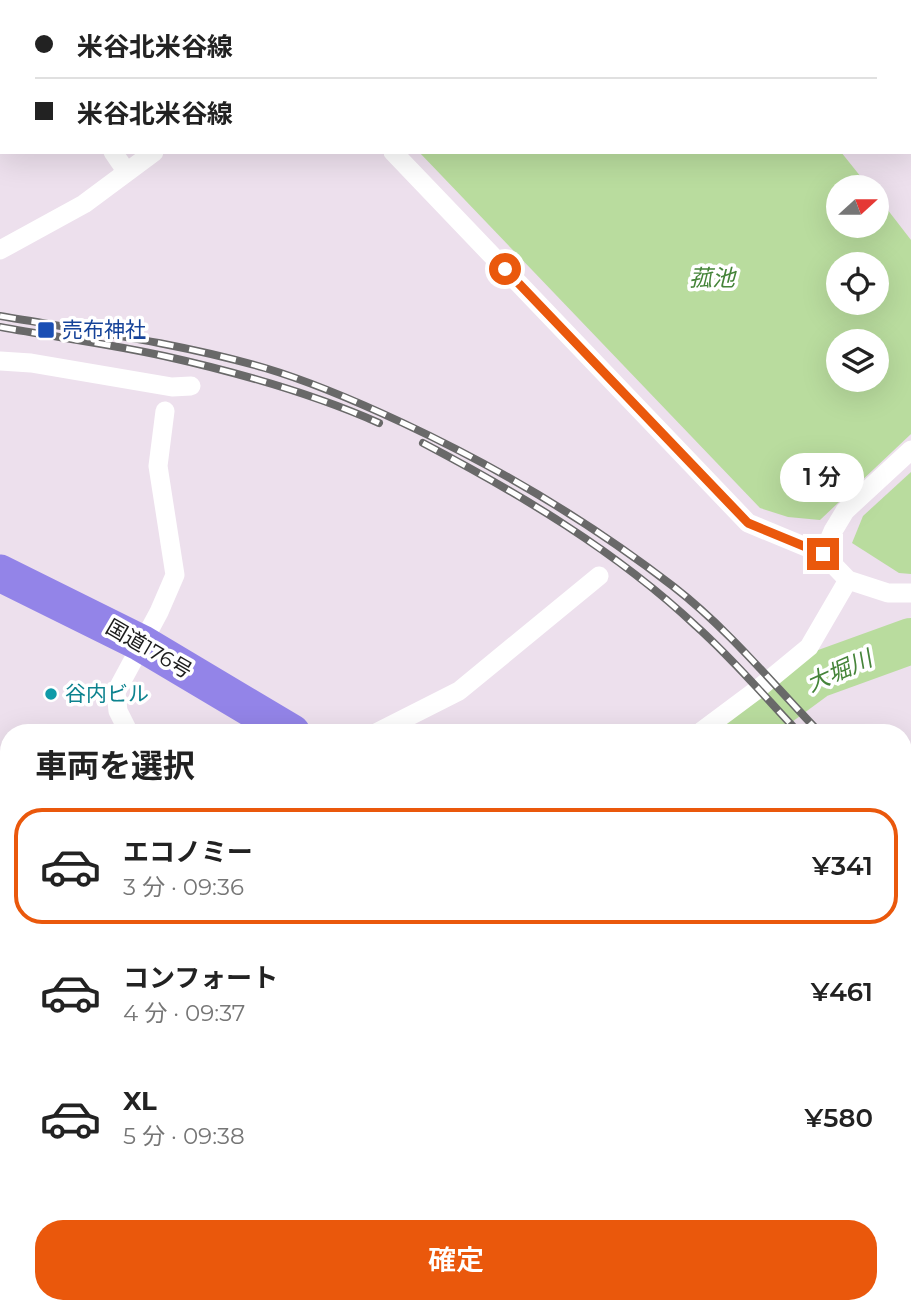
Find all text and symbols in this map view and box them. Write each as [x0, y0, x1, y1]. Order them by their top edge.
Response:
text: 米谷北米谷線 [77, 31, 233, 63]
text: 米谷北米谷線 [77, 98, 233, 130]
north arrow [826, 175, 889, 238]
map controls [826, 175, 889, 392]
button: locate [826, 252, 889, 315]
route start [489, 253, 521, 285]
water label: 菰池 [689, 264, 737, 292]
place label: 売布神社 [62, 317, 146, 342]
marker: 売布神社 [36, 320, 56, 340]
button: layers [826, 329, 889, 392]
callout: 1 分 [781, 452, 865, 502]
text: 1 分 [803, 463, 841, 491]
route end [807, 538, 839, 570]
street label: 国道176号 [102, 614, 197, 683]
water label: 大堀川 [802, 643, 879, 698]
place label: 谷内ビル [65, 681, 149, 706]
marker: 谷内ビル [43, 686, 59, 702]
text: 車両を選択 [35, 746, 195, 785]
icon: car [39, 835, 102, 898]
text: エコノミー [123, 836, 253, 868]
text: ¥341 [812, 850, 873, 882]
text: 3 分 · 09:36 [123, 873, 244, 901]
icon: car [39, 961, 102, 1024]
text: コンフォート [123, 962, 278, 994]
text: ¥461 [811, 976, 873, 1008]
text: 4 分 · 09:37 [123, 999, 245, 1027]
text: XL [123, 1085, 157, 1117]
icon: car [39, 1087, 102, 1150]
text: ¥580 [805, 1102, 873, 1134]
text: 5 分 · 09:38 [123, 1122, 245, 1150]
button: 確定 [35, 1220, 877, 1300]

